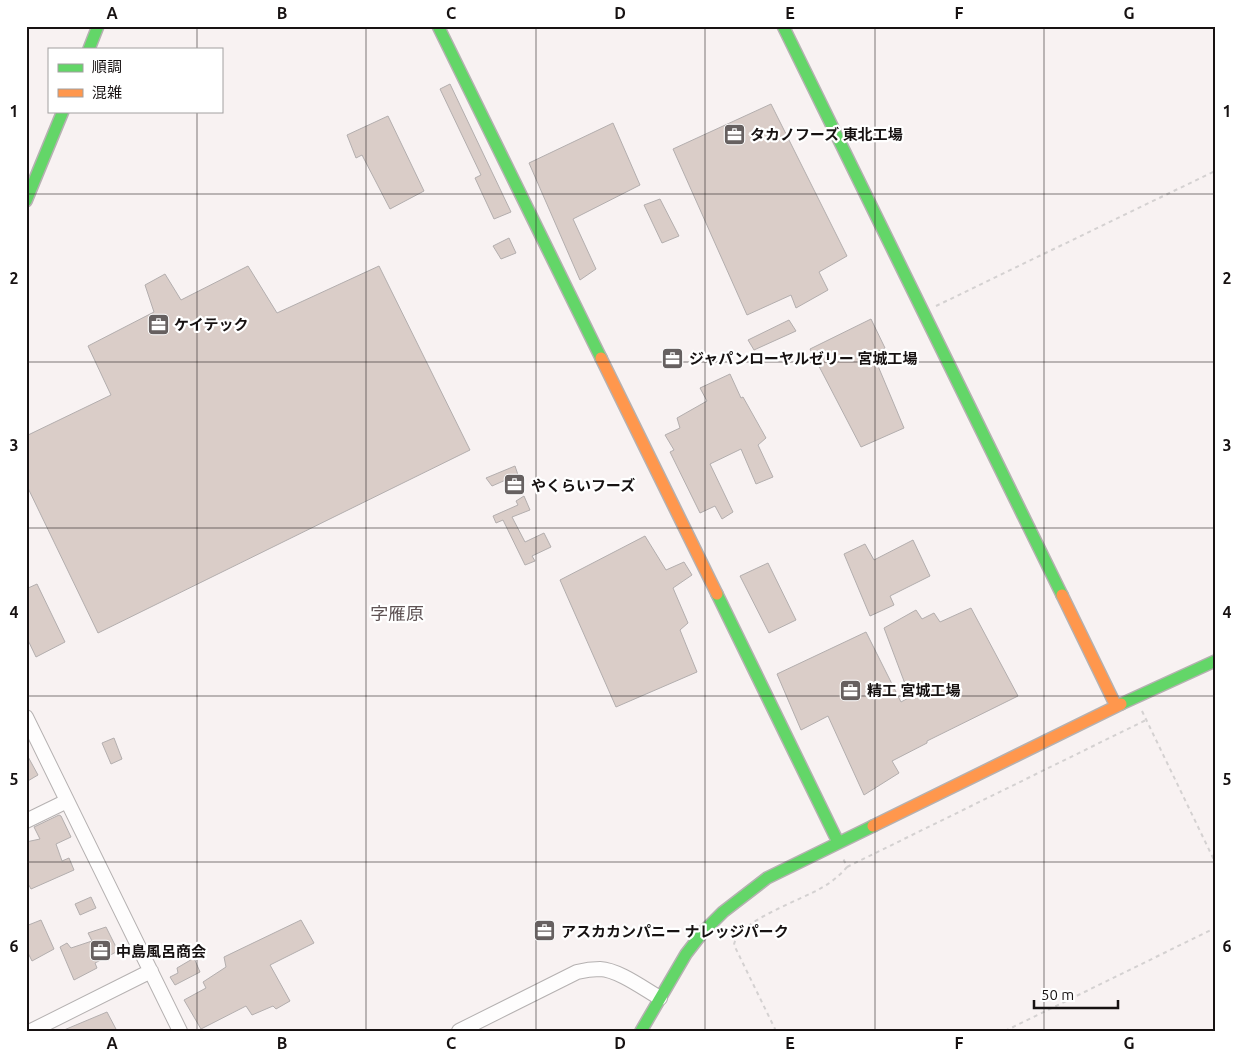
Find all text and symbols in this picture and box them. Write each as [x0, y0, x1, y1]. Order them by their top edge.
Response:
text: A [106, 4, 118, 22]
text: B [277, 4, 287, 22]
text: C [446, 4, 456, 22]
text: D [614, 4, 626, 22]
text: E [785, 4, 795, 22]
text: F [955, 4, 964, 22]
text: G [1123, 4, 1135, 22]
legend [48, 48, 222, 112]
text: 順調 [92, 58, 122, 75]
text: 混雑 [92, 84, 122, 101]
text: 1 [9, 102, 19, 120]
text: 1 [1222, 102, 1232, 120]
office icon: タカノフーズ 東北工場 [722, 122, 746, 146]
place label: タカノフーズ 東北工場 [750, 126, 903, 143]
text: 2 [9, 269, 19, 287]
text: 2 [1222, 269, 1232, 287]
office icon: ケイテック [146, 312, 170, 336]
place label: ケイテック [174, 316, 248, 333]
office icon: ジャパンローヤルゼリー 宮城工場 [661, 346, 685, 370]
place label: ジャパンローヤルゼリー 宮城工場 [689, 350, 918, 367]
text: 3 [9, 436, 19, 454]
text: 3 [1222, 436, 1232, 454]
office icon: やくらいフーズ [503, 473, 527, 497]
place label: やくらいフーズ [531, 477, 635, 494]
text: 4 [9, 603, 19, 621]
district label: 字雁原 [370, 603, 424, 623]
text: 4 [1222, 603, 1232, 621]
office icon: 精工 宮城工場 [839, 678, 863, 702]
place label: 精工 宮城工場 [867, 682, 961, 699]
text: 5 [9, 770, 19, 788]
text: 5 [1222, 770, 1232, 788]
office icon: アスカカンパニー ナレッジパーク [533, 919, 557, 943]
place label: アスカカンパニー ナレッジパーク [561, 923, 789, 940]
text: 6 [9, 937, 19, 955]
text: 6 [1222, 937, 1232, 955]
office icon: 中島風呂商会 [88, 939, 112, 963]
place label: 中島風呂商会 [116, 943, 206, 960]
scale bar [1034, 977, 1117, 1009]
text: 50 m [1041, 986, 1074, 1003]
text: A [106, 1034, 118, 1052]
text: B [277, 1034, 287, 1052]
text: C [446, 1034, 456, 1052]
text: D [614, 1034, 626, 1052]
text: E [785, 1034, 795, 1052]
text: F [955, 1034, 964, 1052]
text: G [1123, 1034, 1135, 1052]

